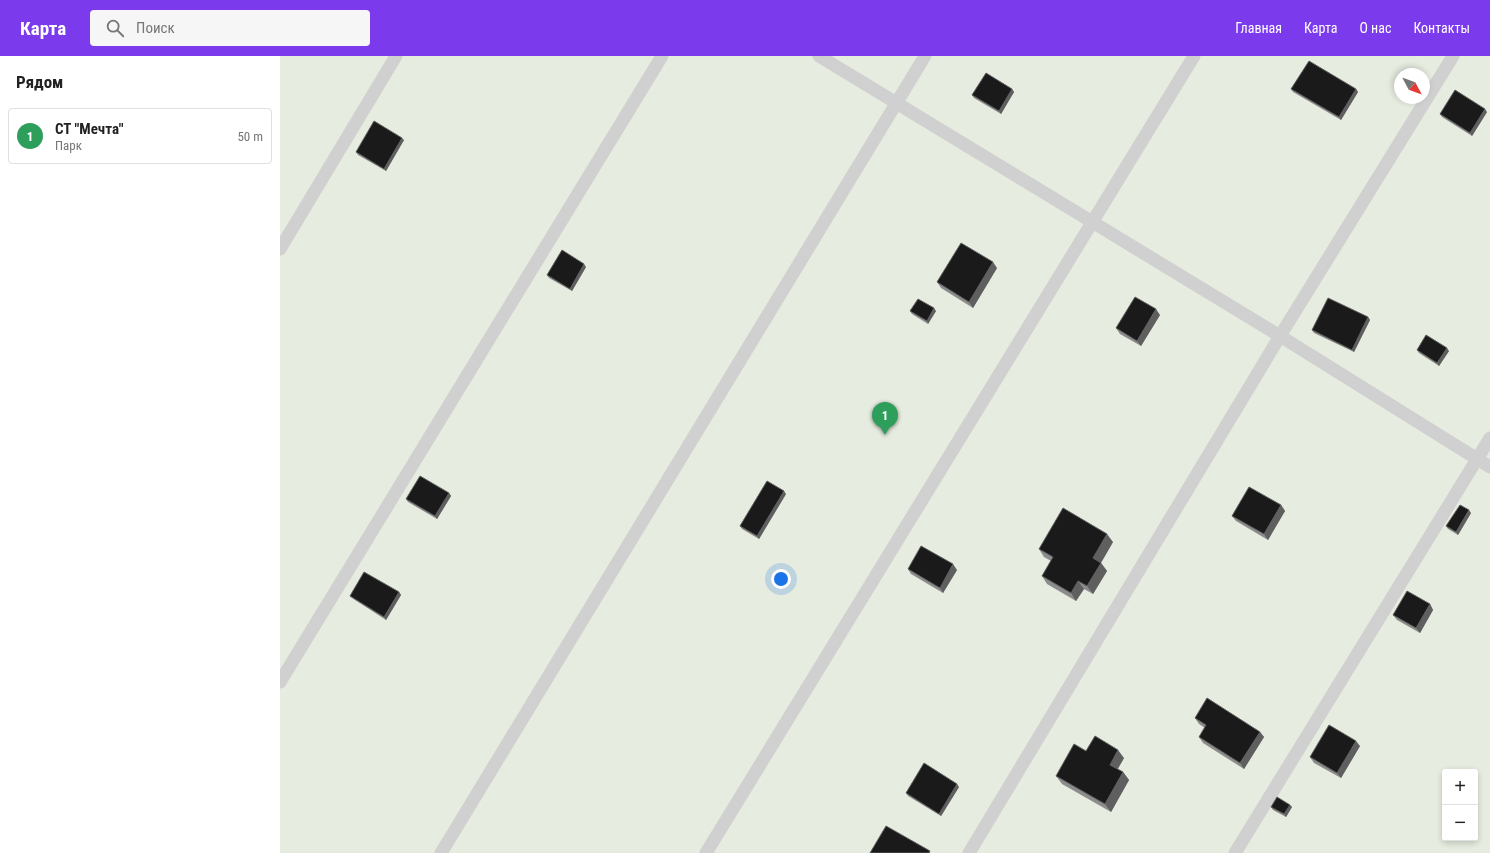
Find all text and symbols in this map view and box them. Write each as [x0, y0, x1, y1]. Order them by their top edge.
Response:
search box [90, 10, 370, 46]
text: Карта [20, 17, 66, 40]
icon: search [104, 17, 126, 39]
text: Поиск [136, 19, 175, 37]
text: Главная [1235, 20, 1282, 36]
text: Карта [1304, 20, 1337, 36]
text: О нас [1359, 20, 1391, 36]
text: Контакты [1413, 20, 1470, 36]
north arrow [1394, 68, 1430, 104]
text: Рядом [16, 72, 63, 92]
text: СТ "Мечта" [55, 120, 124, 138]
text: 1 [27, 129, 33, 144]
text: 50 m [237, 129, 263, 144]
text: Парк [55, 138, 82, 153]
pin: 1 [872, 402, 898, 435]
your location [771, 569, 791, 589]
map controls [1442, 769, 1478, 841]
button: + [1442, 769, 1478, 805]
button: − [1442, 805, 1478, 841]

